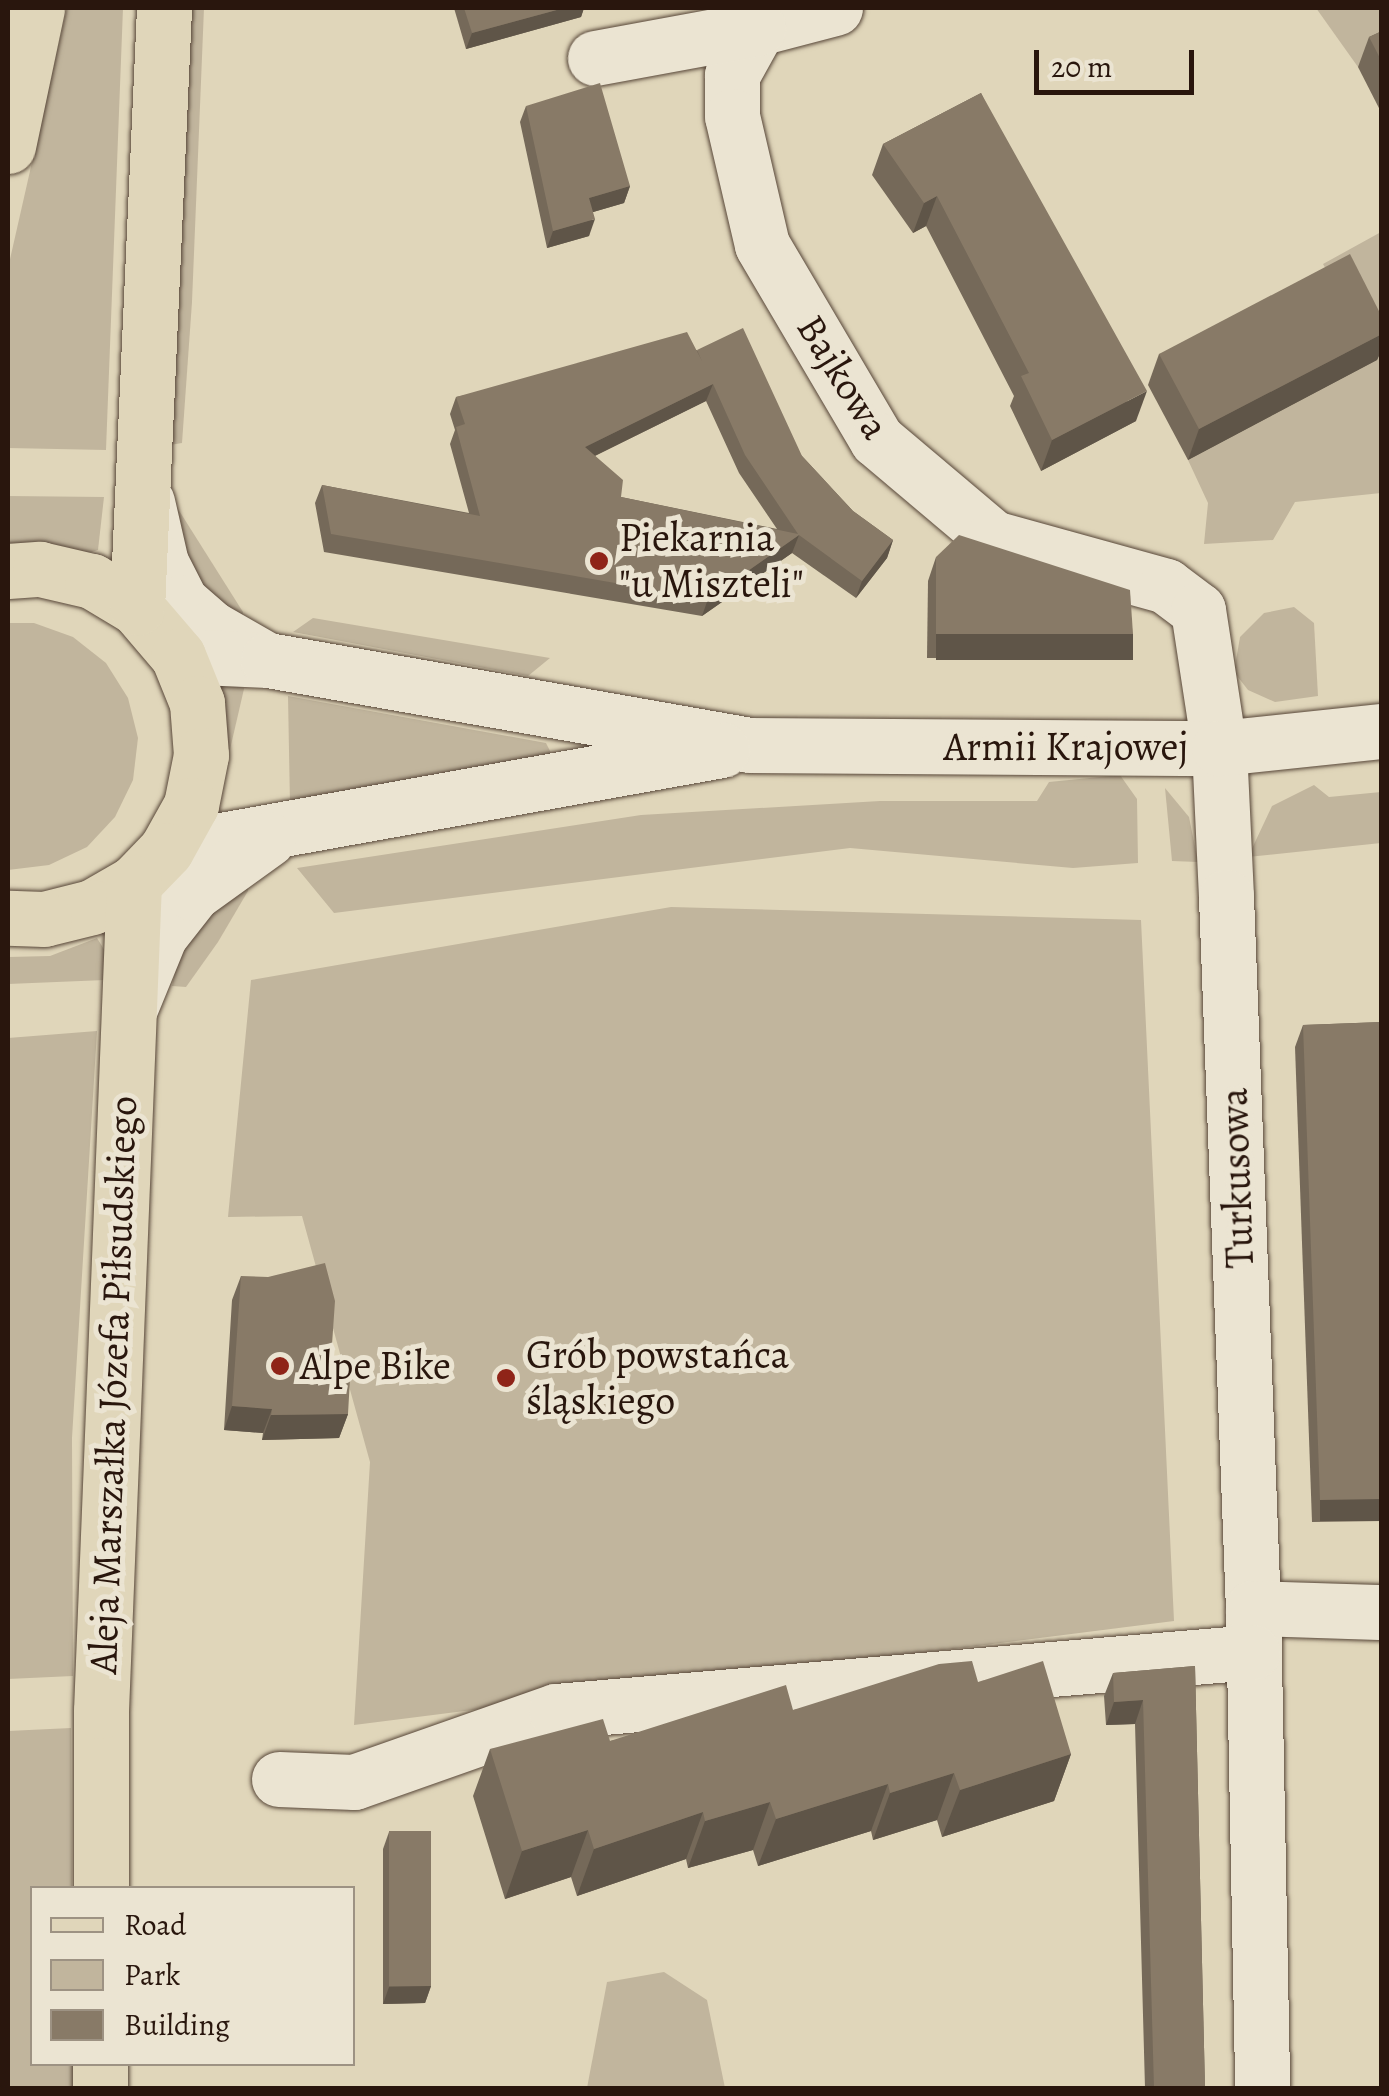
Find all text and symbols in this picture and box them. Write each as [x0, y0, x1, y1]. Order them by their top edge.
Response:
scale bar [1039, 30, 1199, 92]
text: 20 m [1051, 47, 1112, 87]
street label: Bajkowa [786, 306, 900, 448]
place label: Piekarnia "u Miszteli" [619, 514, 804, 608]
marker: Piekarnia "u Miszteli" [588, 550, 610, 572]
street label: Armii Krajowej [943, 723, 1189, 771]
street label: Turkusowa [1210, 1087, 1264, 1269]
street label: Aleja Marszałka Józefa Piłsudskiego [79, 1095, 147, 1675]
place label: Grób powstańca śląskiego [526, 1331, 789, 1425]
place label: Alpe Bike [300, 1342, 451, 1390]
marker: Alpe Bike [269, 1355, 291, 1377]
marker: Grób powstańca śląskiego [495, 1367, 517, 1389]
legend [30, 1886, 355, 2066]
text: Road [124, 1905, 186, 1945]
text: Park [124, 1955, 180, 1995]
text: Building [124, 2005, 230, 2045]

